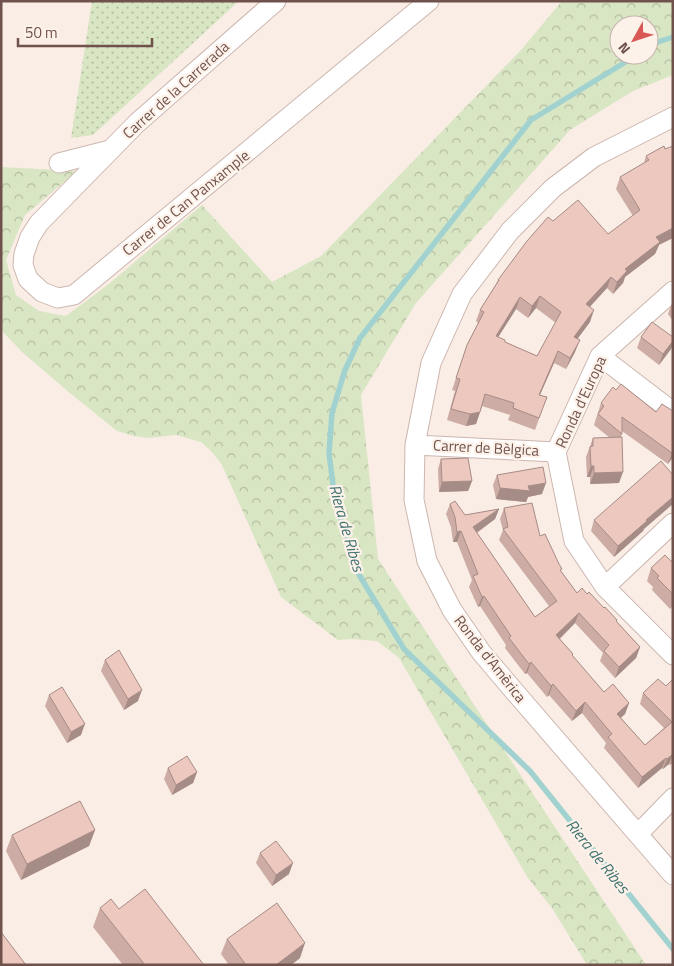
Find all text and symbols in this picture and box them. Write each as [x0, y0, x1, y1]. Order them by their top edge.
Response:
scale bar [18, 15, 151, 47]
north arrow [609, 15, 659, 65]
text: 50 m [25, 21, 58, 44]
street label: Carrer de la Carrerada [117, 35, 235, 144]
text: N [612, 38, 635, 59]
street label: Carrer de Can Panxample [117, 144, 254, 261]
street label: Ronda d'Europa [549, 351, 612, 452]
street label: Carrer de Bèlgica [432, 433, 540, 462]
water label: Riera de Ribes [323, 482, 371, 575]
street label: Ronda d'Amèrica [449, 610, 532, 708]
water label: Riera de Ribes [560, 814, 636, 899]

